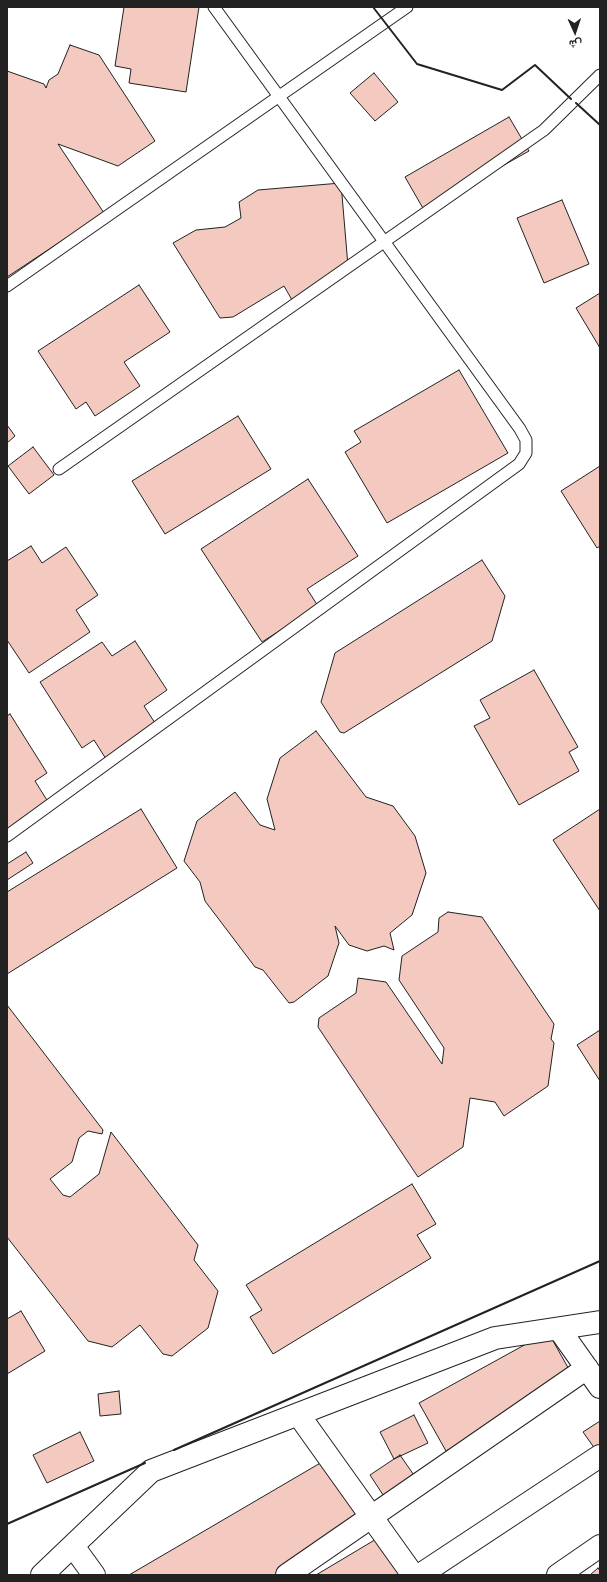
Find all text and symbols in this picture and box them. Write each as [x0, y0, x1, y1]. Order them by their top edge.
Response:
north arrow [555, 12, 595, 52]
text: ش [569, 37, 583, 51]

